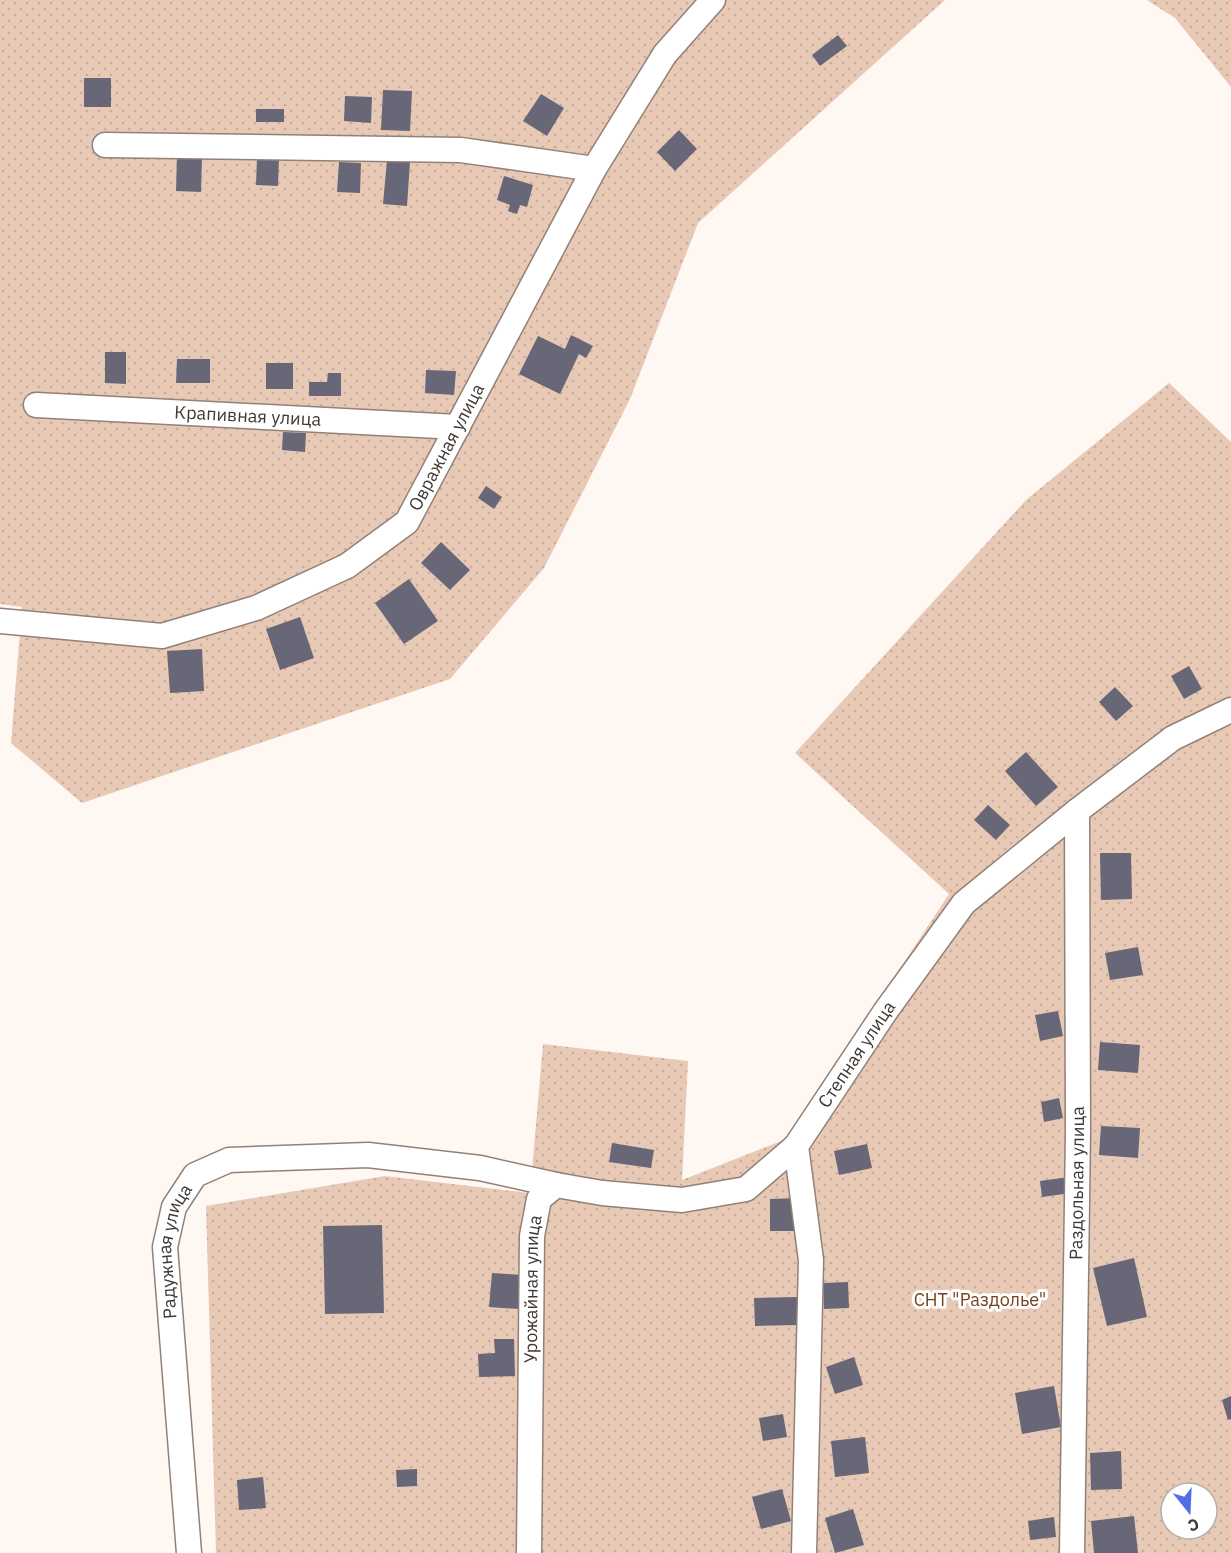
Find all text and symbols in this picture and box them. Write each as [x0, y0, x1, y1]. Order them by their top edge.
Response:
street label: Овражная улица [403, 379, 489, 515]
street label: Крапивная улица [174, 400, 322, 431]
street label: Степная улица [813, 996, 901, 1112]
street label: Раздольная улица [1064, 1106, 1089, 1260]
street label: Радужная улица [153, 1179, 197, 1320]
street label: Урожайная улица [519, 1213, 547, 1363]
park label: СНТ "Раздолье" [914, 1288, 1046, 1311]
north arrow [1159, 1481, 1219, 1541]
text: С [1186, 1514, 1202, 1536]

